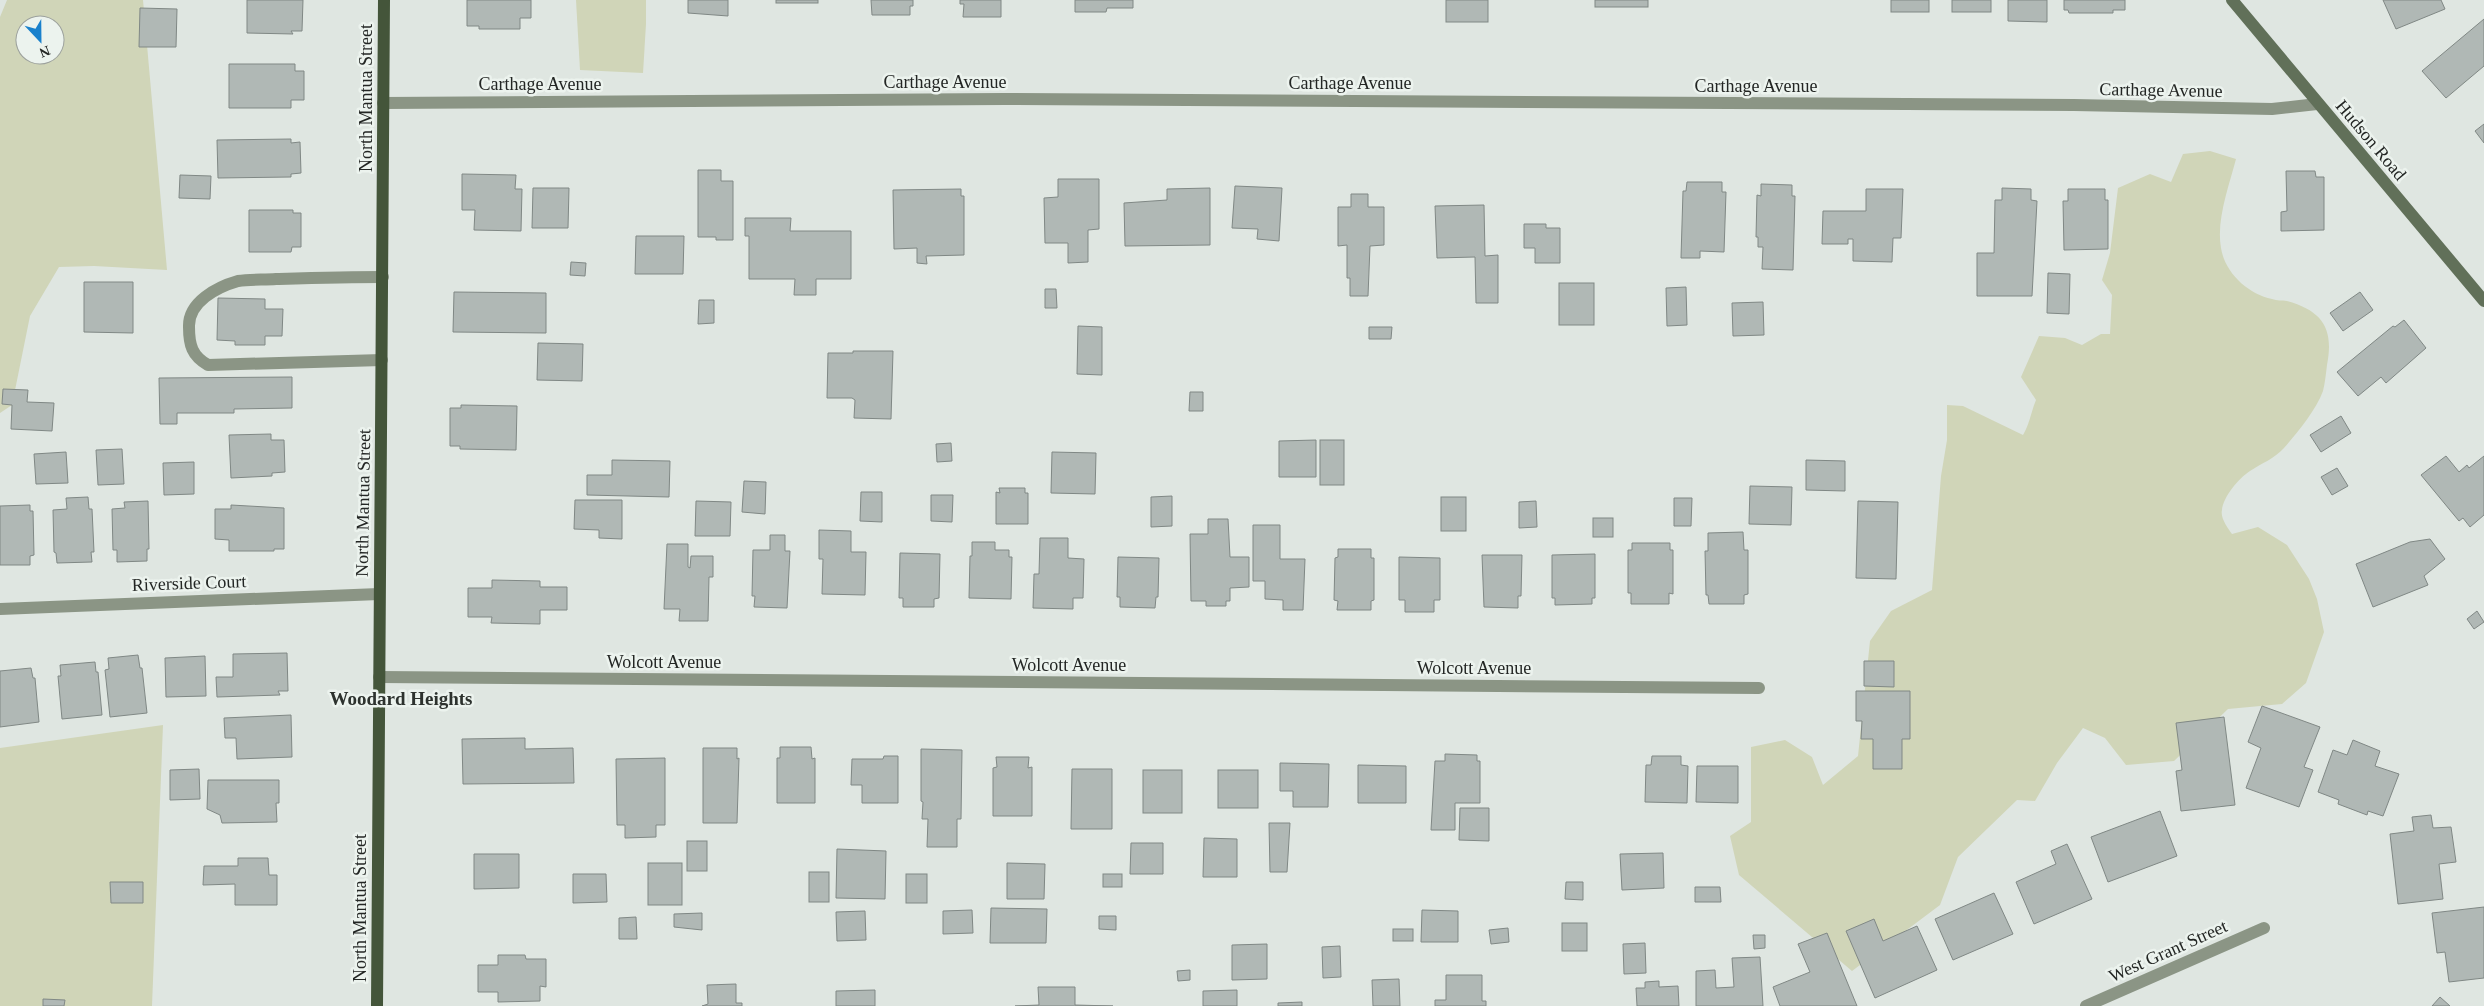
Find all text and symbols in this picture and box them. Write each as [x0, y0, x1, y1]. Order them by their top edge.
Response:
north arrow [15, 15, 65, 65]
street label: North Mantua Street [356, 24, 376, 172]
text: N [37, 43, 52, 60]
street label: Carthage Avenue [883, 72, 1007, 92]
street label: Carthage Avenue [1288, 73, 1412, 93]
street label: Carthage Avenue [478, 74, 602, 94]
street label: Carthage Avenue [1694, 76, 1818, 96]
street label: Carthage Avenue [2099, 79, 2223, 101]
street label: Hudson Road [2332, 96, 2410, 184]
street label: North Mantua Street [352, 429, 374, 577]
street label: Riverside Court [131, 571, 247, 595]
street label: Wolcott Avenue [607, 652, 721, 672]
street label: Wolcott Avenue [1012, 655, 1126, 675]
street label: Wolcott Avenue [1417, 658, 1531, 678]
district label: Woodard Heights [329, 688, 473, 709]
street label: North Mantua Street [350, 834, 370, 982]
street label: West Grant Street [2106, 916, 2230, 986]

